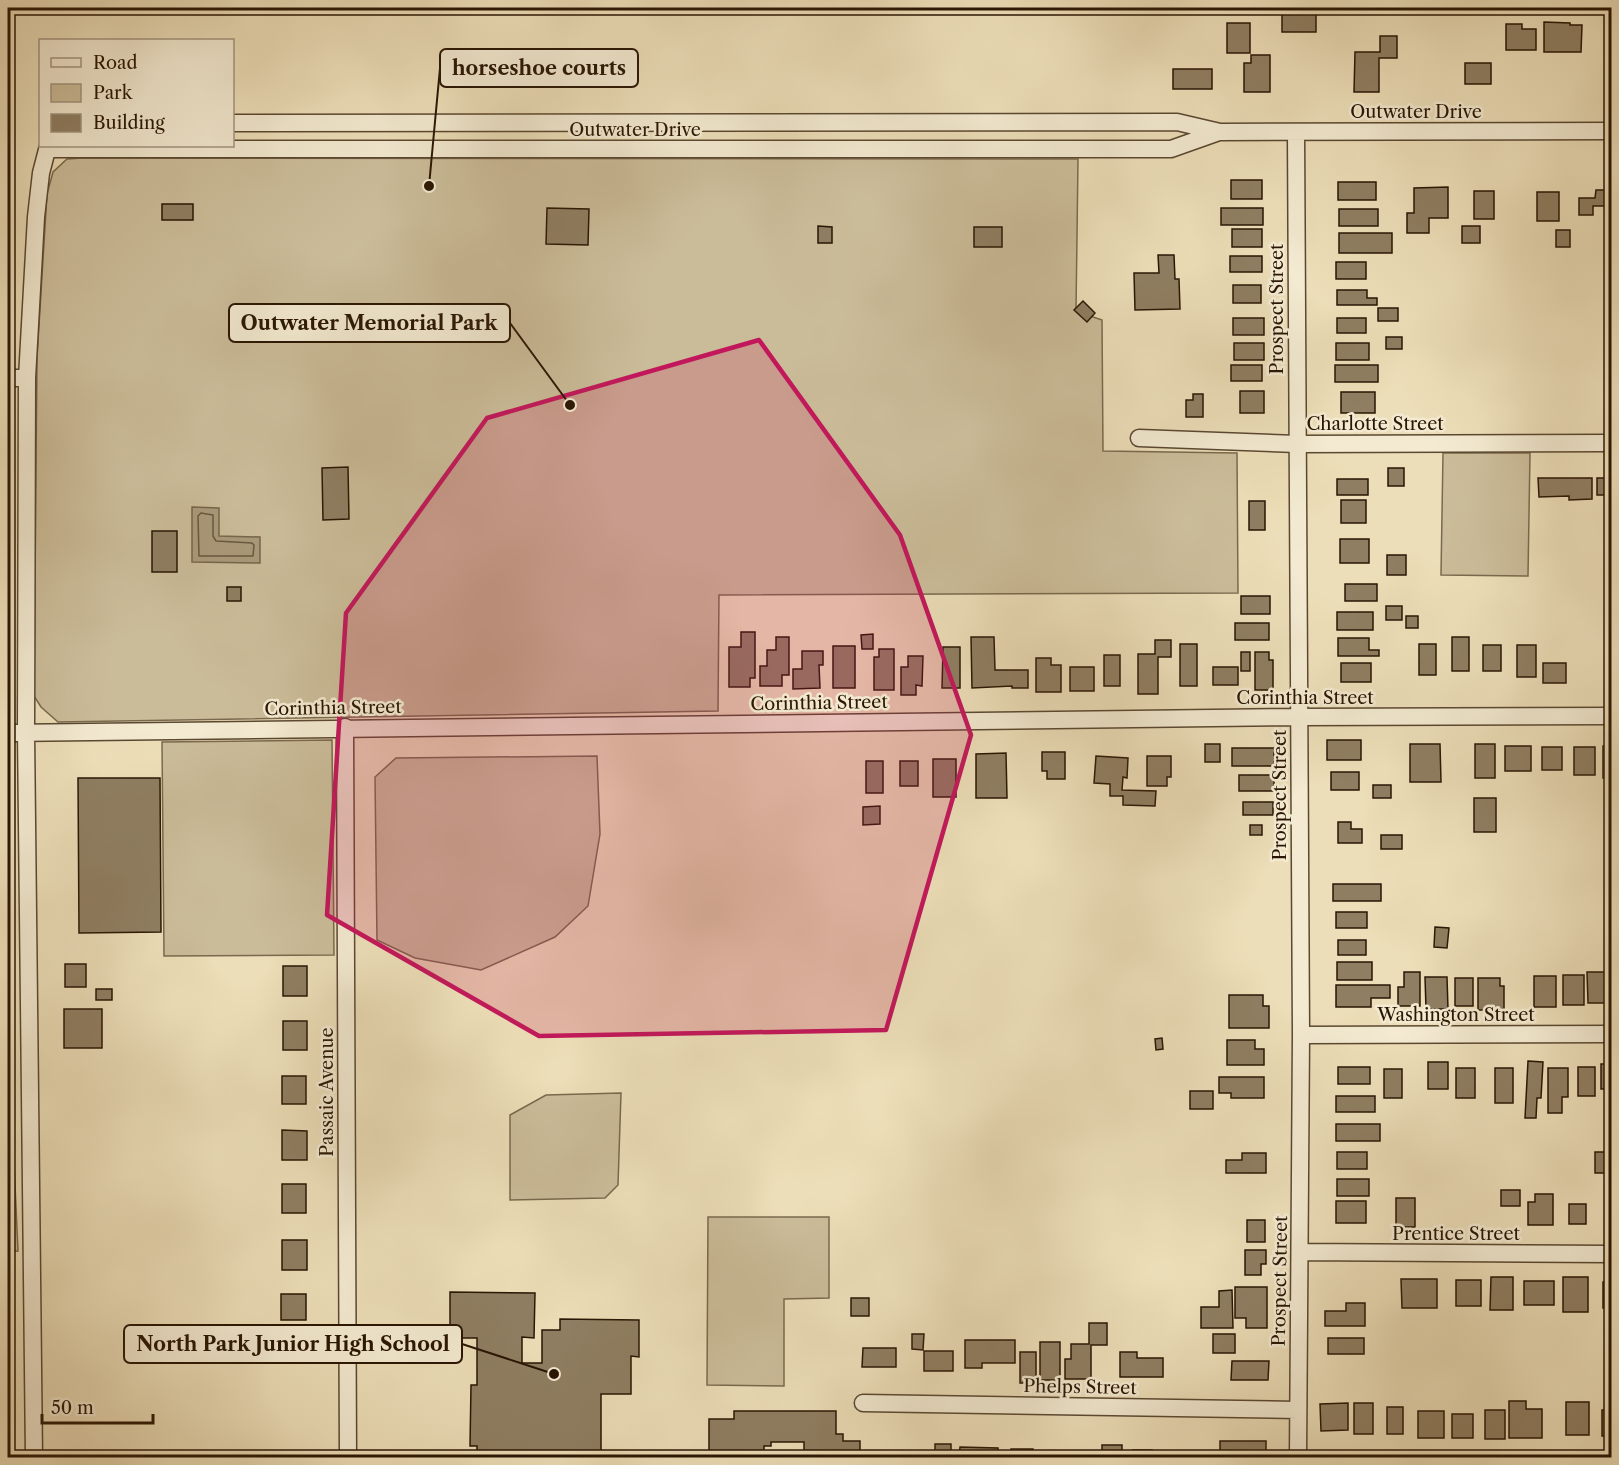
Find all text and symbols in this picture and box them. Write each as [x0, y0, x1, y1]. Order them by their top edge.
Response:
legend [39, 39, 234, 147]
callout: horseshoe courts [440, 49, 638, 87]
text: Road [93, 52, 138, 74]
text: horseshoe courts [452, 56, 626, 80]
text: Park [93, 82, 134, 104]
street label: Outwater Drive [1350, 101, 1482, 123]
text: Building [93, 112, 165, 134]
street label: Outwater Drive [569, 119, 701, 141]
street label: Prospect Street [1266, 243, 1288, 374]
callout: Outwater Memorial Park [229, 304, 510, 342]
text: Outwater Memorial Park [241, 311, 498, 335]
street label: Charlotte Street [1306, 413, 1444, 435]
street label: Corinthia Street [1236, 687, 1374, 709]
street label: Corinthia Street [750, 691, 889, 715]
street label: Corinthia Street [264, 696, 403, 720]
street label: Prospect Street [1269, 729, 1291, 860]
street label: Washington Street [1376, 1004, 1535, 1026]
street label: Passaic Avenue [316, 1027, 338, 1157]
street label: Prospect Street [1268, 1215, 1292, 1347]
street label: Prentice Street [1392, 1223, 1521, 1245]
callout: North Park Junior High School [124, 1325, 462, 1363]
text: North Park Junior High School [136, 1332, 450, 1356]
street label: Phelps Street [1023, 1375, 1137, 1399]
scale bar [42, 1387, 153, 1425]
text: 50 m [51, 1397, 94, 1419]

